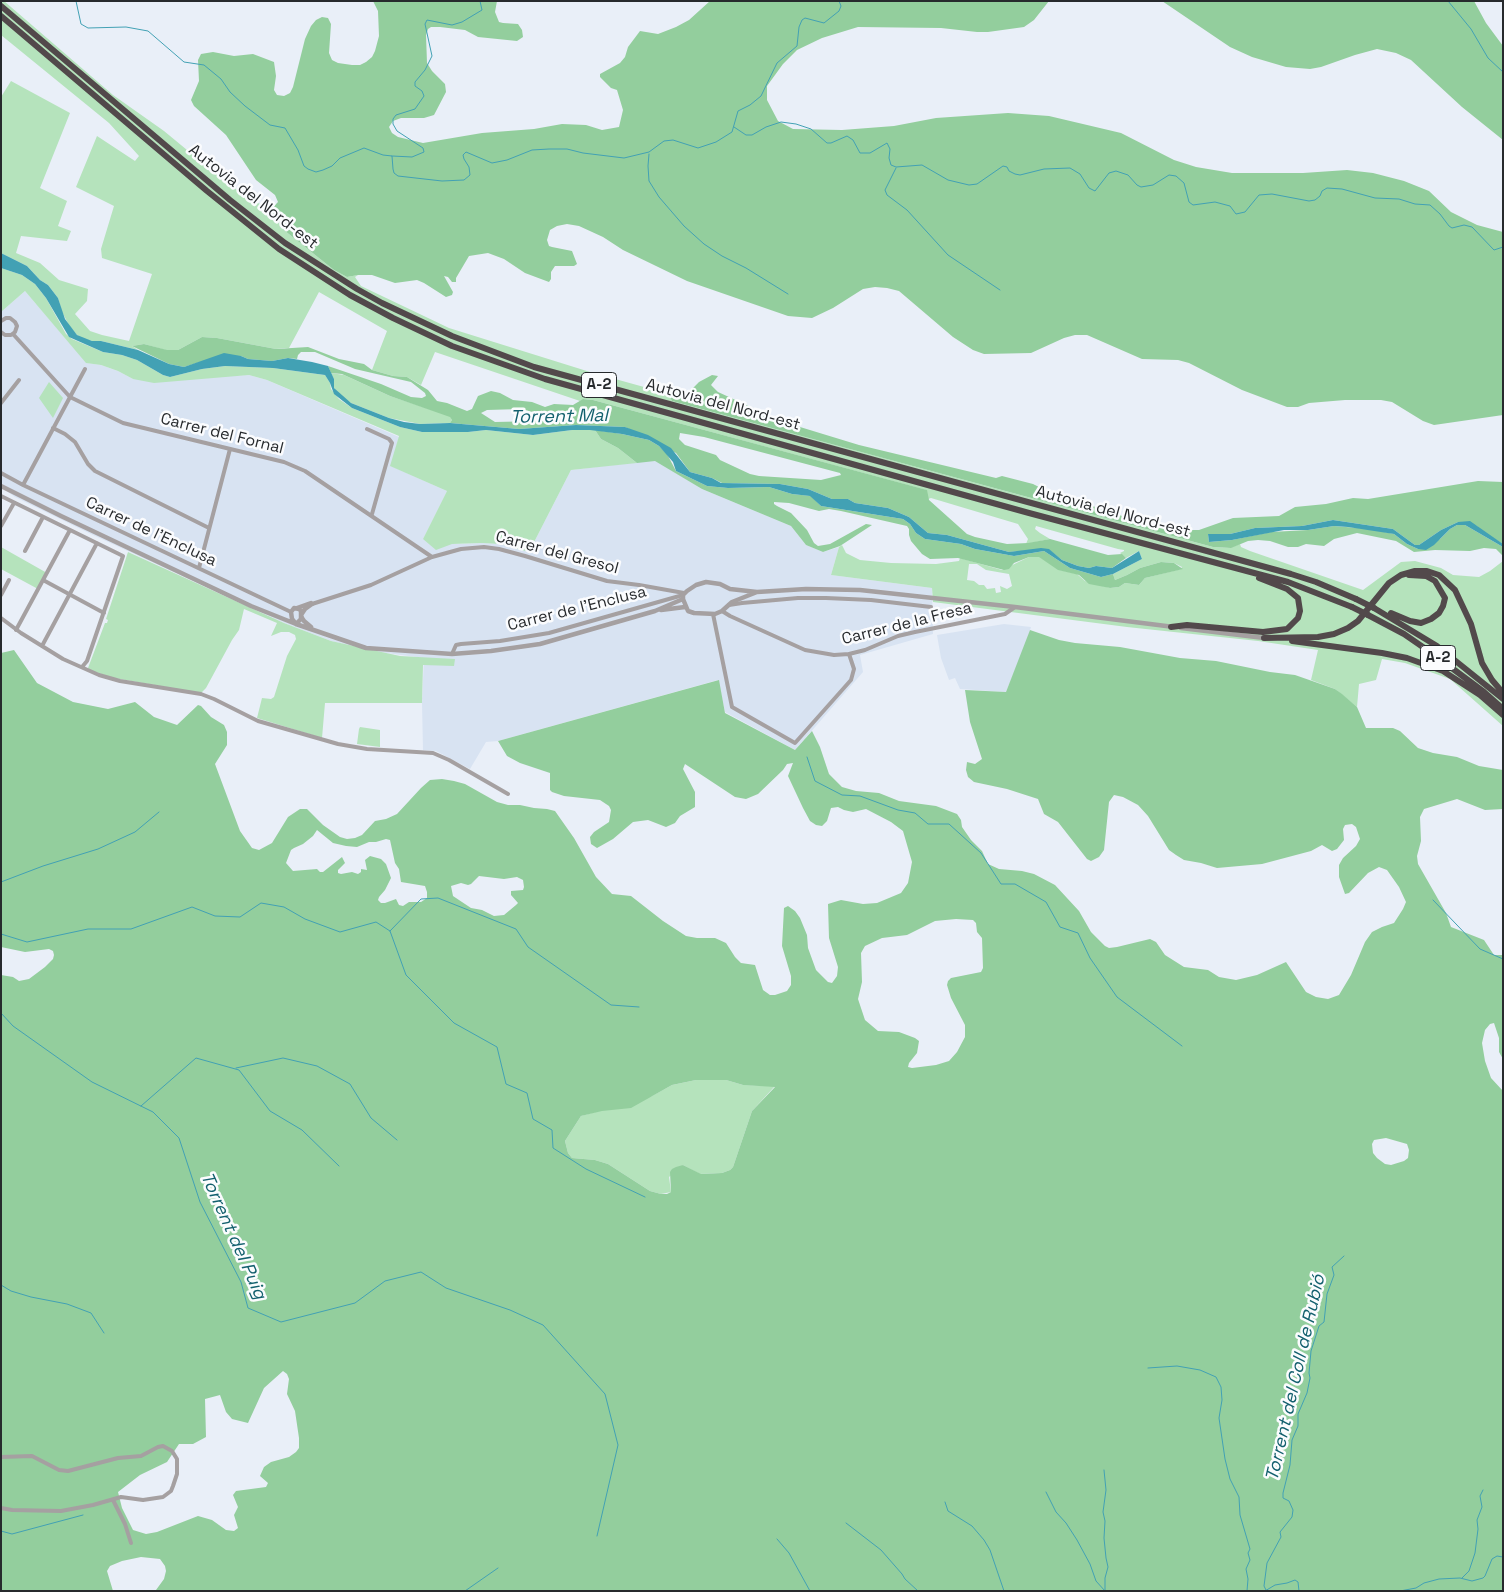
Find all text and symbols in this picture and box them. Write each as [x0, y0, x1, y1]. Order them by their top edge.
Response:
street label: Autovia del Nord-est [184, 140, 322, 254]
road number: A-2 [582, 372, 616, 398]
street label: Autovia del Nord-est [644, 375, 802, 435]
water label: Torrent Mal [510, 405, 608, 429]
street label: Carrer del Fornal [159, 409, 285, 459]
street label: Autovia del Nord-est [1034, 482, 1192, 542]
street label: Carrer de l'Enclusa [82, 493, 220, 571]
street label: Carrer del Gresol [493, 527, 621, 579]
street label: Carrer de l'Enclusa [506, 582, 648, 636]
street label: Carrer de la Fresa [840, 599, 974, 649]
road number: A-2 [1420, 646, 1456, 670]
water label: Torrent del Puig [195, 1169, 271, 1303]
water label: Torrent del Coll de Rubió [1262, 1273, 1330, 1483]

